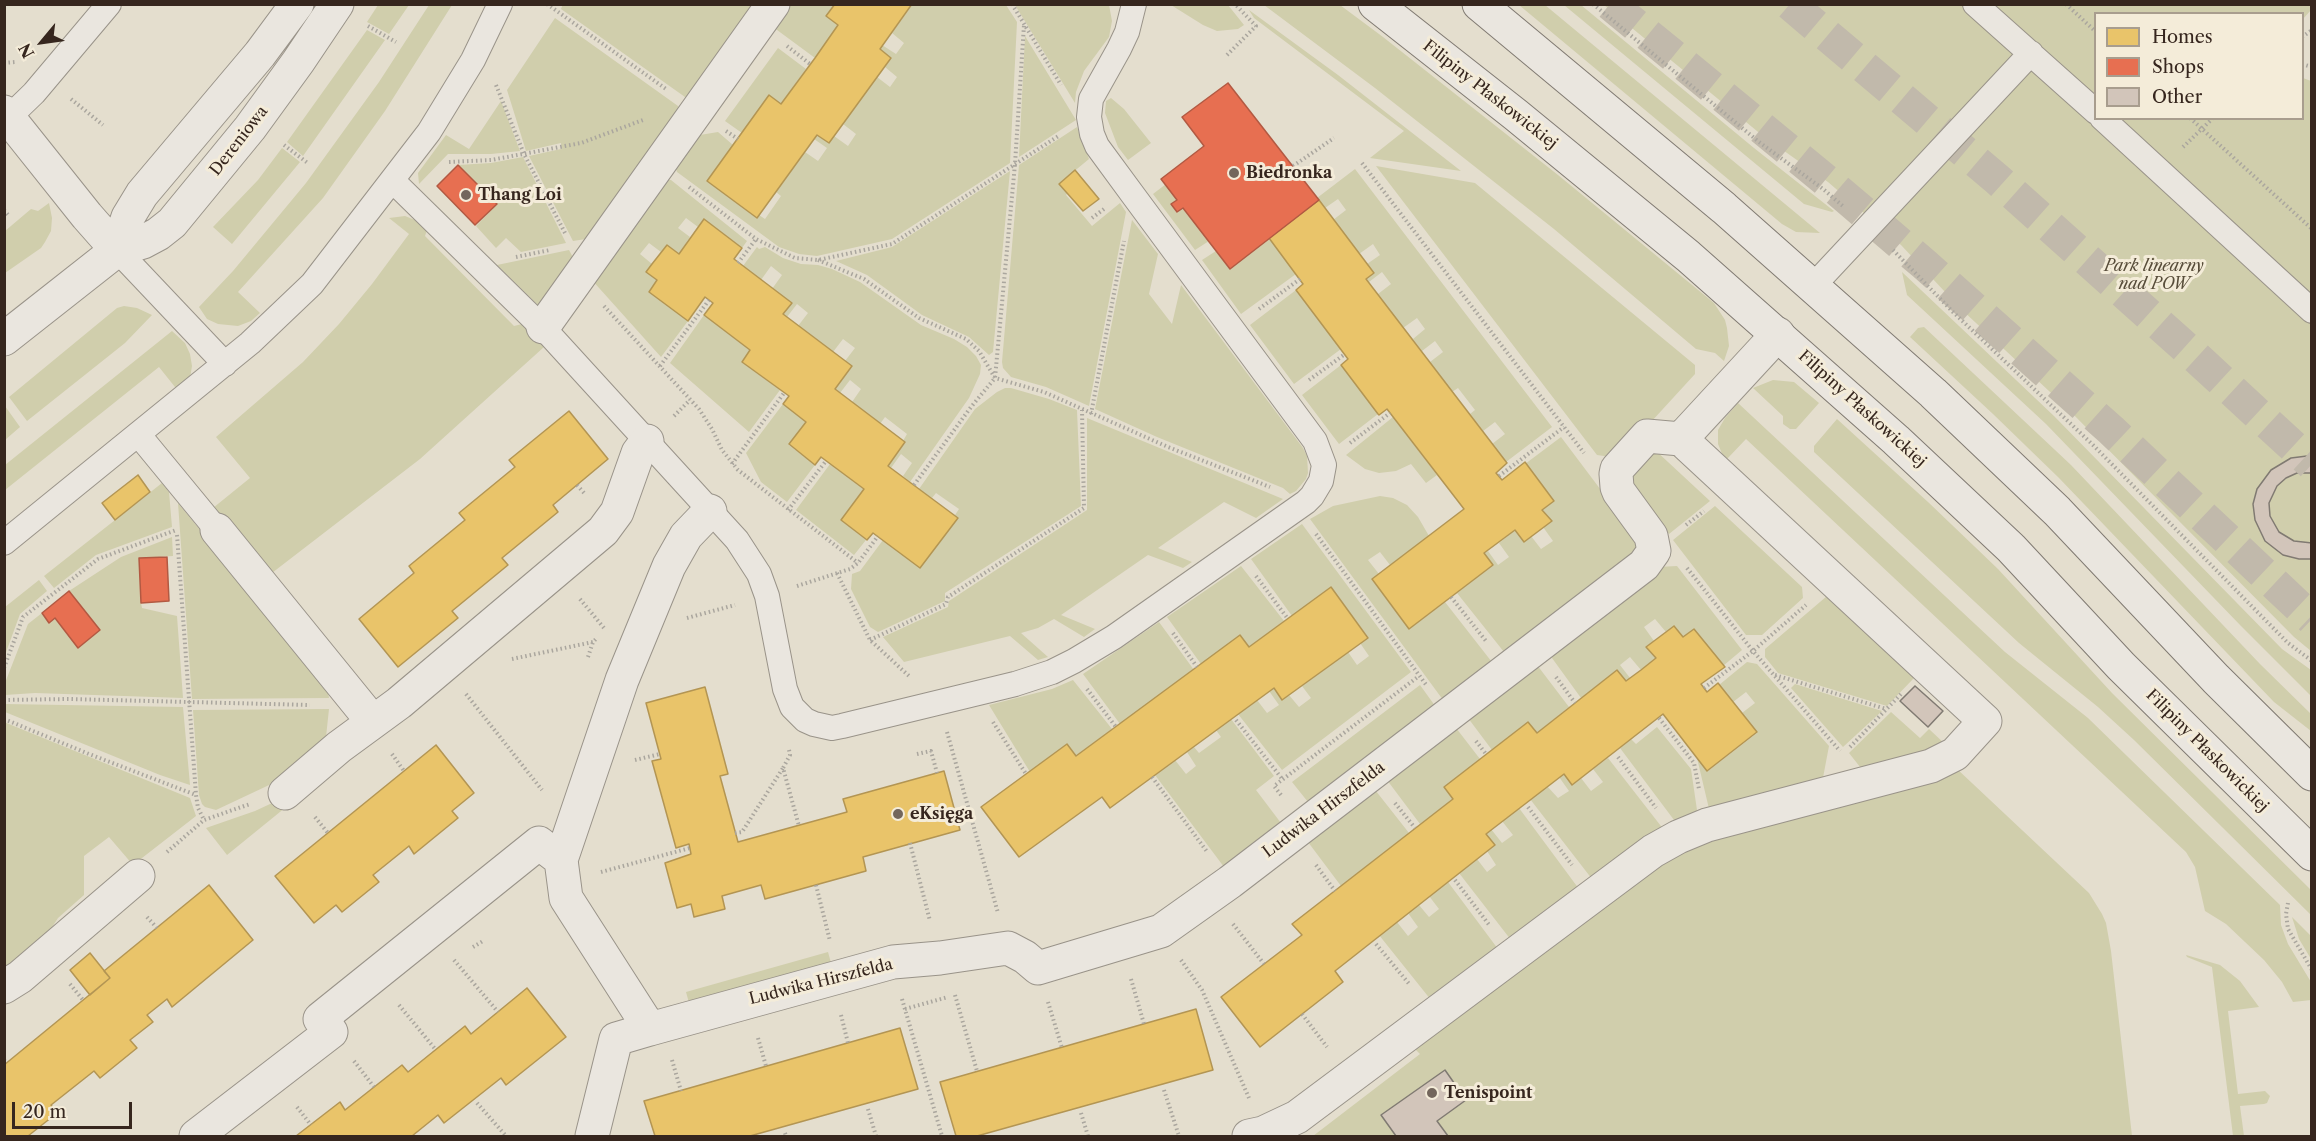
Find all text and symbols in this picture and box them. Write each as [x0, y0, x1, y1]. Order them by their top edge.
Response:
north arrow [12, 12, 72, 72]
legend [2094, 12, 2304, 120]
text: Homes [2152, 26, 2213, 48]
street label: Filipiny Płaskowickiej [1419, 37, 1561, 153]
text: N [14, 40, 38, 62]
text: Shops [2152, 56, 2204, 78]
text: Other [2152, 86, 2202, 108]
street label: Dereniowa [206, 102, 272, 180]
place label: Biedronka [1246, 163, 1332, 183]
marker: Biedronka [1227, 166, 1241, 180]
place label: Thang Loi [478, 185, 562, 205]
marker: Thang Loi [459, 188, 473, 202]
park label: Park linearny nad POW [2104, 256, 2204, 294]
street label: Filipiny Płaskowickiej [1794, 347, 1930, 471]
street label: Filipiny Płaskowickiej [2142, 686, 2272, 816]
street label: Ludwika Hirszfelda [1259, 758, 1389, 862]
place label: eKsięga [910, 804, 973, 824]
marker: eKsięga [891, 807, 905, 821]
street label: Ludwika Hirszfelda [747, 955, 895, 1009]
place label: Tenispoint [1444, 1083, 1533, 1103]
marker: Tenispoint [1425, 1086, 1439, 1100]
scale bar [15, 1090, 135, 1128]
text: 20 m [23, 1101, 66, 1123]

